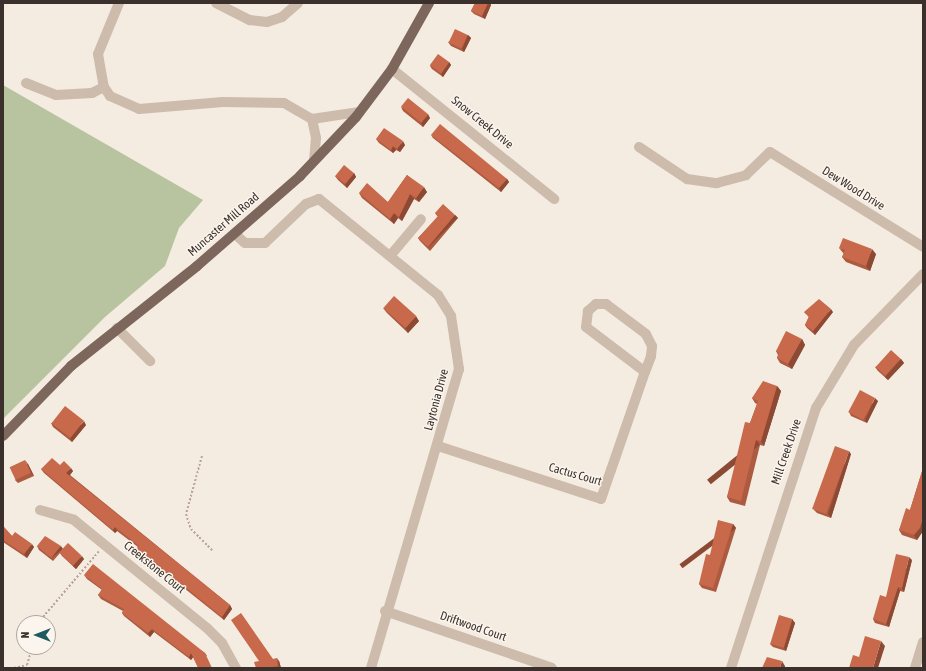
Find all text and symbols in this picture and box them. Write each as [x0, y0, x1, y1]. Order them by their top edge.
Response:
street label: Snow Creek Drive [448, 94, 516, 152]
street label: Dew Wood Drive [819, 164, 887, 214]
street label: Muncaster Mill Road [185, 190, 263, 260]
street label: Laytonia Drive [422, 368, 452, 432]
street label: Mill Creek Drive [769, 417, 805, 487]
street label: Cactus Court [547, 461, 603, 489]
street label: Creekstone Court [120, 539, 188, 597]
street label: Driftwood Court [438, 609, 508, 645]
north arrow [16, 615, 56, 655]
text: N [19, 632, 31, 638]

